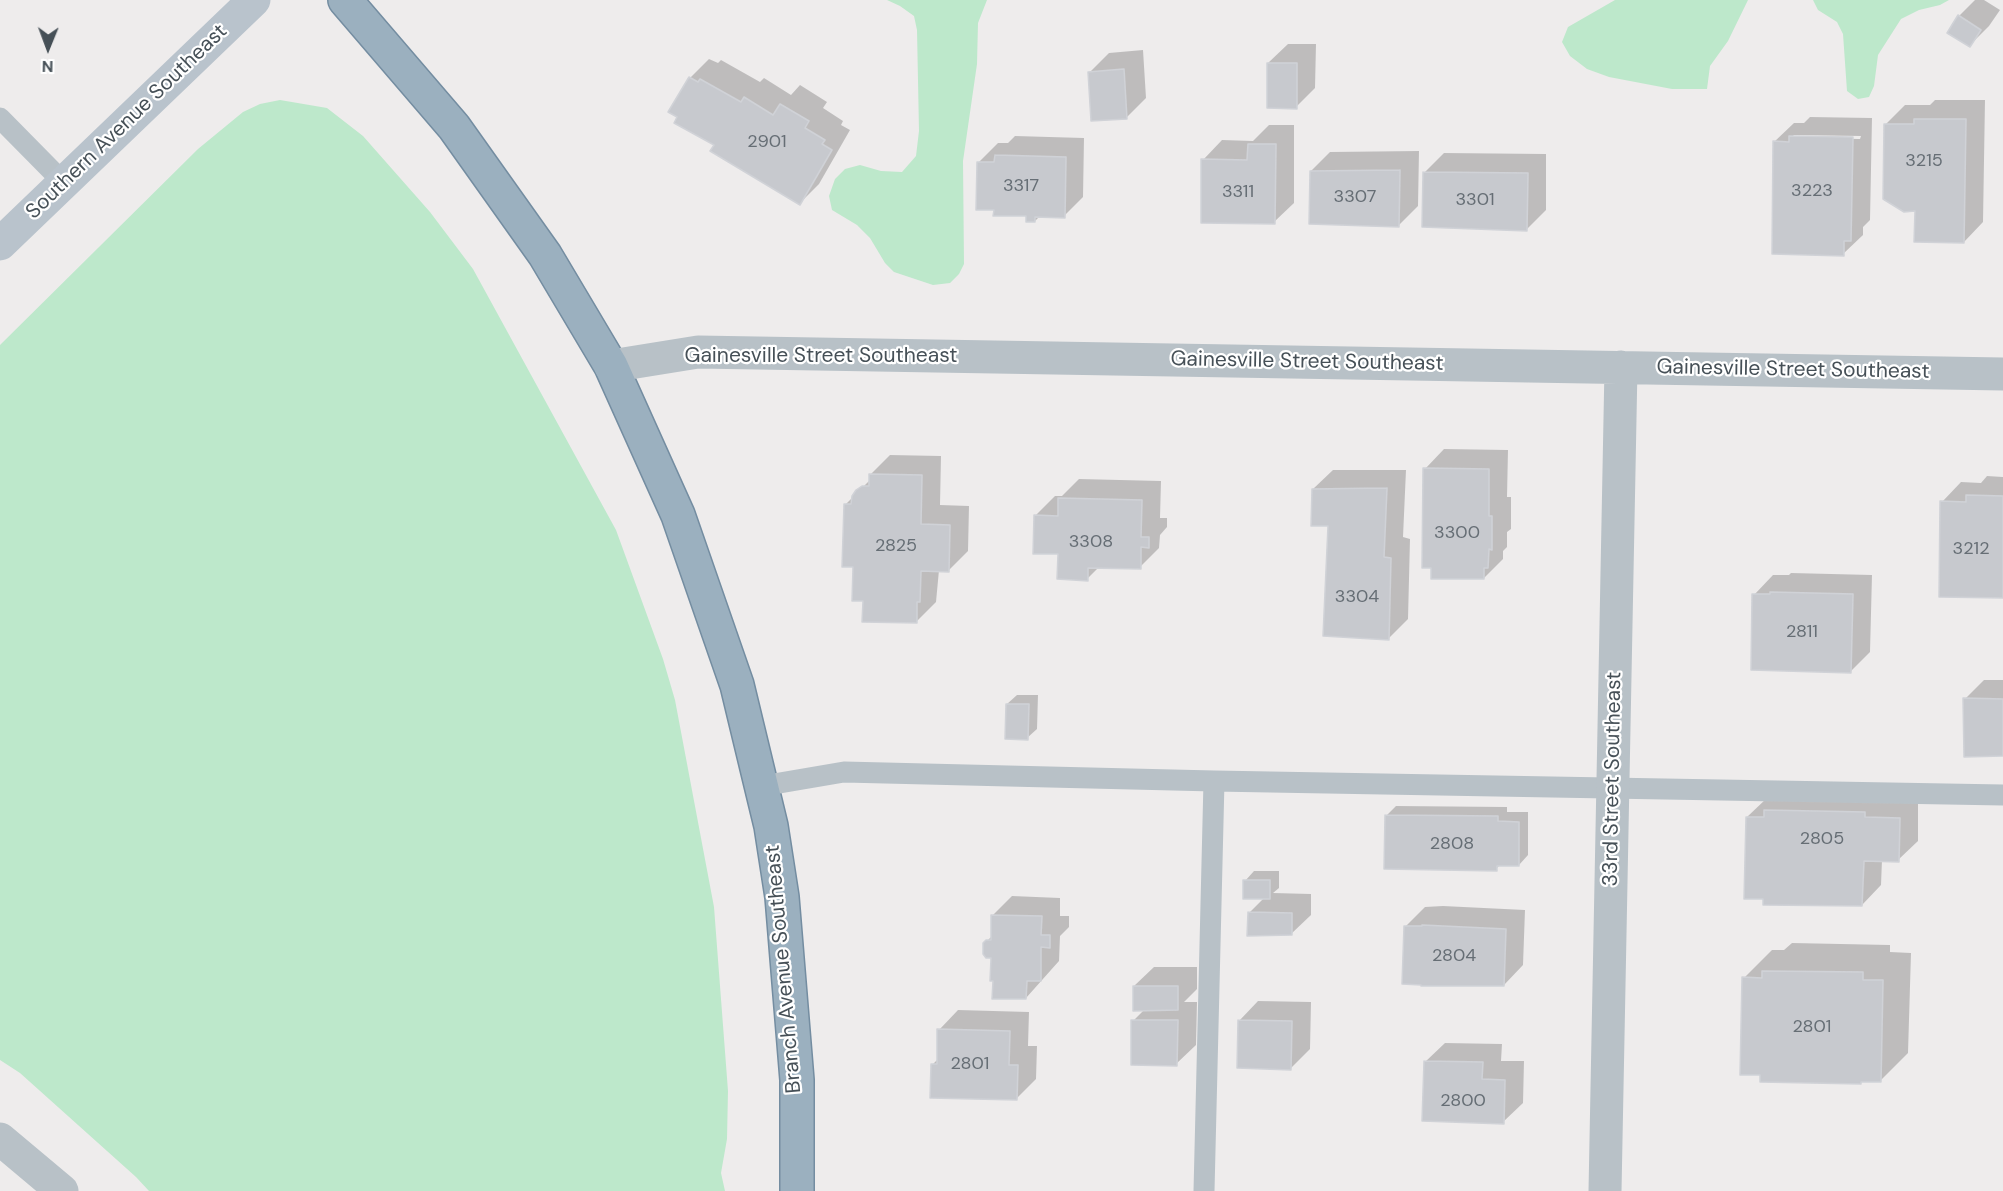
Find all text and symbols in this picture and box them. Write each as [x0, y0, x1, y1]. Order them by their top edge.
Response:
north arrow [18, 18, 78, 78]
street label: Southern Avenue Southeast [21, 19, 233, 225]
text: N [42, 56, 54, 77]
house number: 2901 [747, 131, 787, 153]
house number: 3215 [1905, 150, 1943, 172]
house number: 3317 [1003, 175, 1039, 197]
house number: 3223 [1791, 180, 1833, 202]
house number: 3311 [1222, 181, 1254, 203]
house number: 3307 [1334, 186, 1376, 208]
house number: 3301 [1455, 189, 1495, 211]
street label: Gainesville Street Southeast [684, 343, 958, 369]
street label: Gainesville Street Southeast [1170, 347, 1444, 377]
street label: Gainesville Street Southeast [1656, 355, 1930, 385]
house number: 3300 [1434, 522, 1480, 544]
house number: 3308 [1069, 531, 1113, 553]
house number: 2825 [875, 535, 917, 557]
house number: 3212 [1953, 538, 1989, 560]
house number: 3304 [1335, 586, 1379, 608]
house number: 2811 [1786, 621, 1818, 643]
street label: 33rd Street Southeast [1599, 671, 1627, 887]
house number: 2805 [1800, 828, 1844, 850]
house number: 2808 [1430, 833, 1474, 855]
street label: Branch Avenue Southeast [761, 844, 807, 1094]
house number: 2804 [1432, 945, 1476, 967]
house number: 2801 [1793, 1016, 1831, 1038]
house number: 2801 [951, 1053, 989, 1075]
house number: 2800 [1440, 1090, 1486, 1112]

